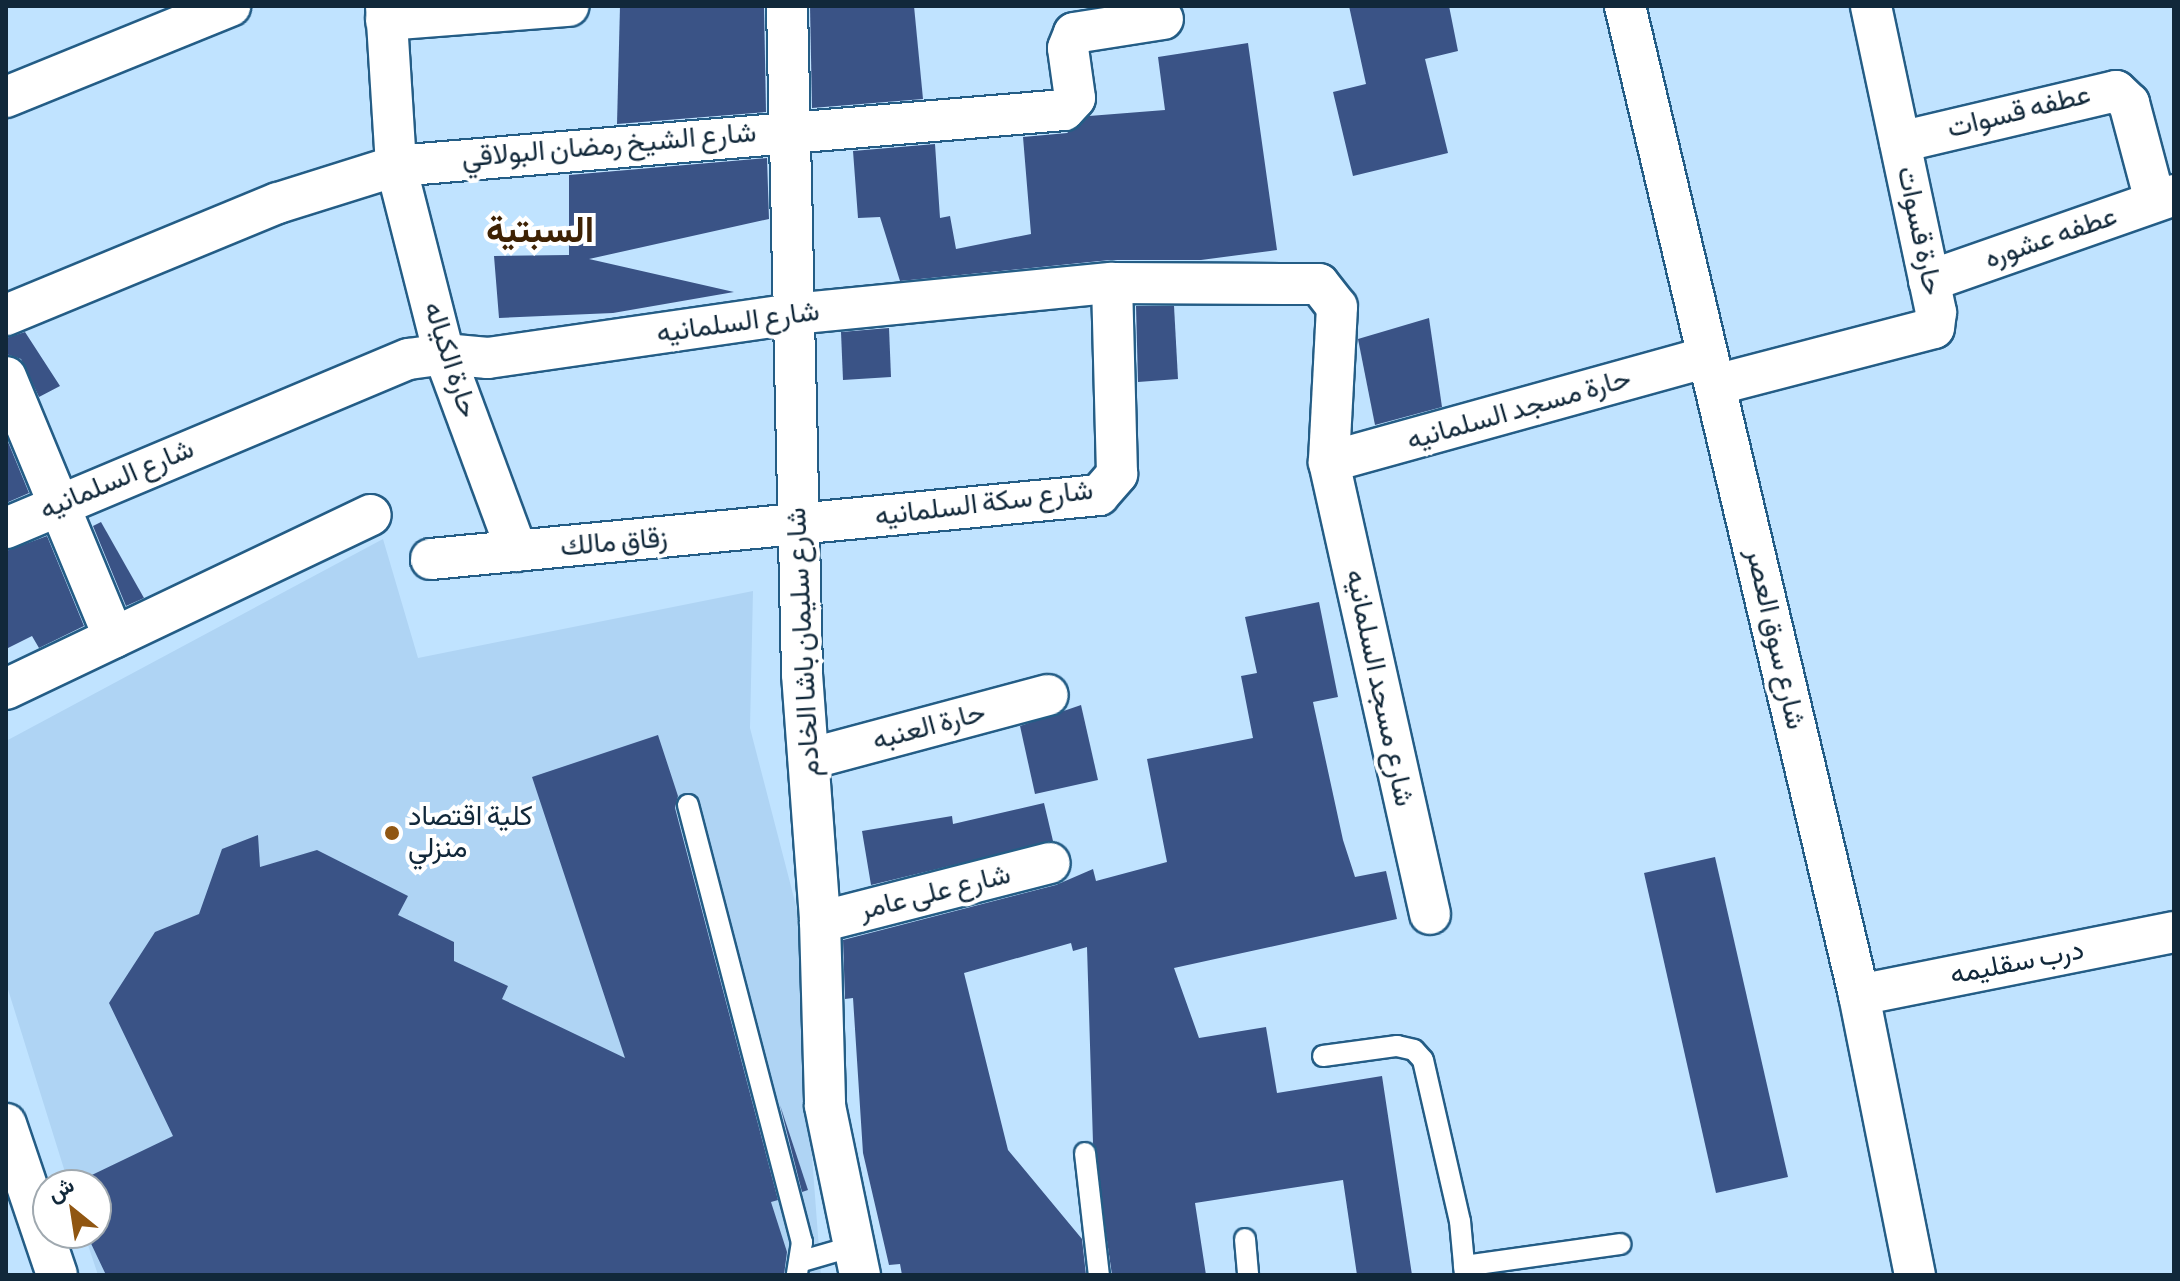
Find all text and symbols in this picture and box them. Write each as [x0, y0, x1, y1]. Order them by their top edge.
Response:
street label: عطفه قسوات [1944, 78, 2094, 146]
street label: شارع الشيخ رمضان البولاقي [460, 116, 758, 176]
street label: حارة قسوات [1889, 163, 1949, 299]
street label: عطفه عشوره [1980, 200, 2122, 276]
district label: السبتية [486, 210, 594, 254]
street label: شارع السلمانيه [654, 295, 822, 351]
street label: حارة الكياله [415, 298, 485, 422]
street label: حارة مسجد السلمانيه [1403, 362, 1635, 458]
street label: شارع السلمانيه [35, 432, 199, 528]
street label: شارع سكة السلمانيه [873, 474, 1095, 534]
street label: شارع سليمان باشا الخادم [780, 506, 828, 778]
street label: زقاق مالك [559, 522, 669, 564]
street label: شارع سوق العصر [1738, 545, 1812, 733]
street label: شارع مسجد السلمانيه [1337, 567, 1421, 809]
street label: حارة العنبه [869, 696, 989, 758]
place label: كلية اقتصاد منزلي [408, 800, 533, 866]
marker: كلية اقتصاد منزلي [383, 824, 401, 842]
street label: شارع على عامر [856, 858, 1014, 928]
street label: درب سقليمه [1947, 934, 2087, 992]
north arrow [32, 1169, 112, 1249]
text: ش [44, 1174, 78, 1206]

